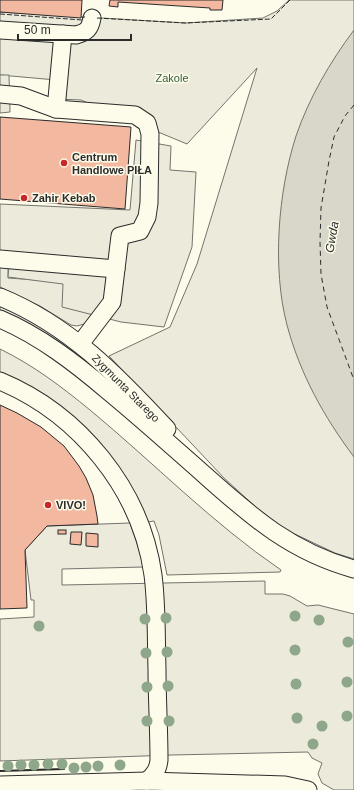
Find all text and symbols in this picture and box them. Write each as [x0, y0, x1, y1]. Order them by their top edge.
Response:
scale bar [18, 16, 131, 42]
text: 50 m [24, 23, 51, 37]
park label: Zakole [155, 72, 189, 84]
place label: Centrum Handlowe PIŁA [72, 151, 152, 176]
marker: Centrum Handlowe PIŁA [59, 158, 69, 168]
place label: Zahir Kebab [32, 192, 96, 204]
marker: Zahir Kebab [19, 193, 29, 203]
water label: Gwda [322, 220, 342, 254]
street label: Zygmunta Starego [90, 352, 162, 424]
place label: VIVO! [56, 499, 86, 511]
marker: VIVO! [43, 500, 53, 510]

